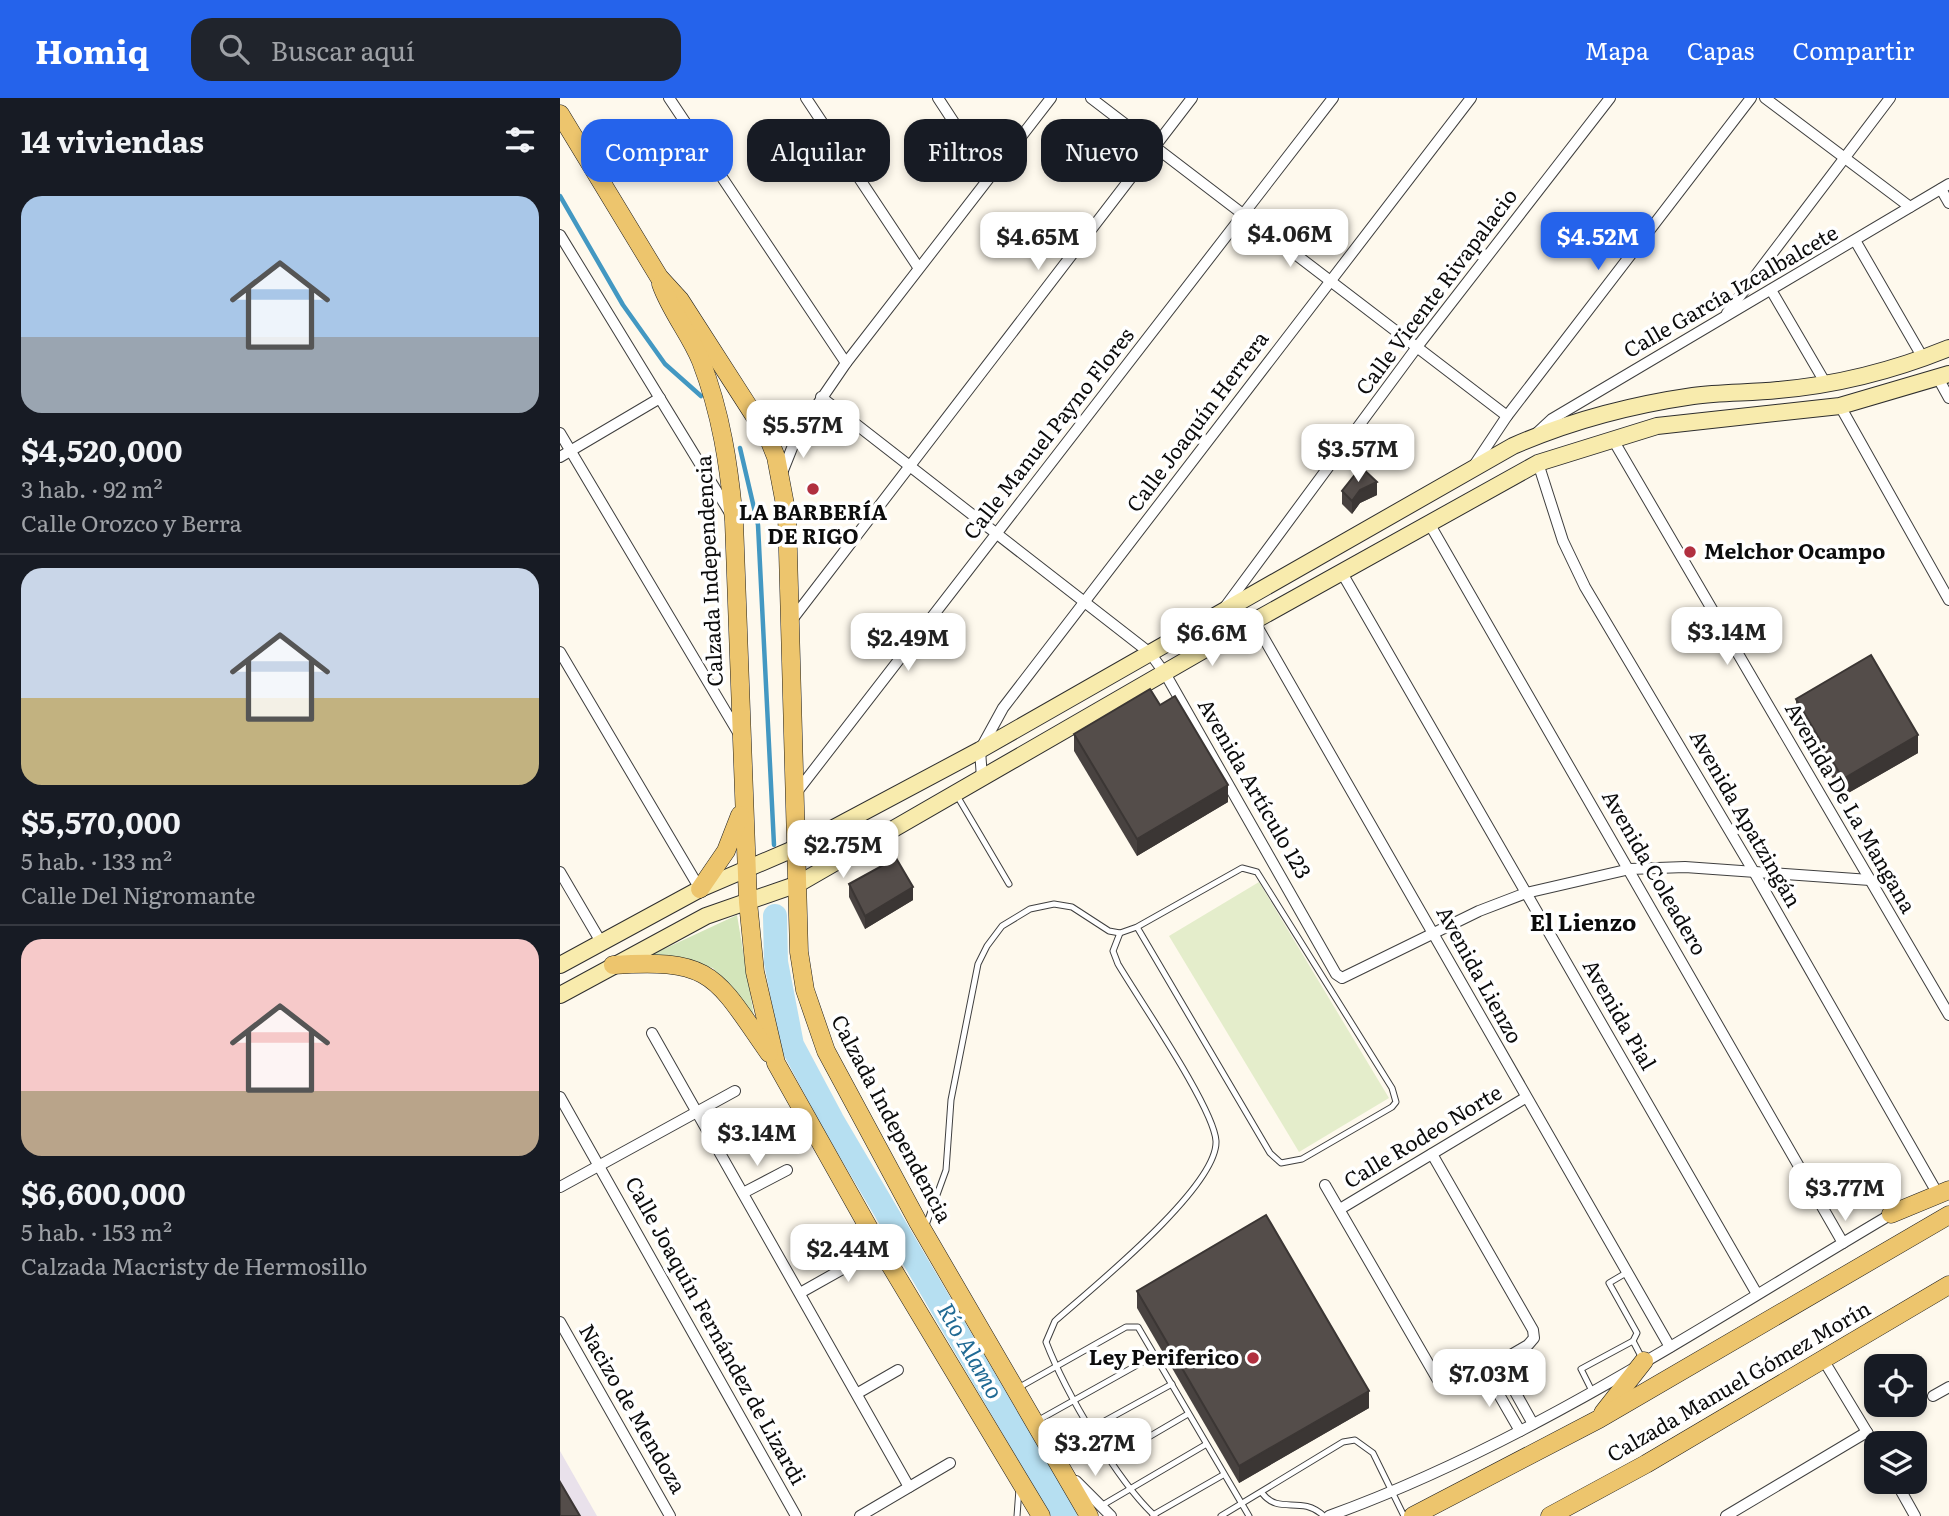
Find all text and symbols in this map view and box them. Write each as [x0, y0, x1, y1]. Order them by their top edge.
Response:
search box [191, 18, 681, 81]
text: Homiq [35, 25, 149, 74]
icon: search [215, 30, 253, 68]
text: Buscar aquí [271, 30, 415, 69]
text: Mapa [1585, 32, 1649, 67]
text: Capas [1687, 32, 1754, 67]
text: Compartir [1792, 32, 1914, 67]
text: 14 viviendas [21, 118, 204, 162]
chip: Comprar [581, 119, 733, 182]
chip: Alquilar [747, 119, 890, 182]
chip: Filtros [904, 119, 1027, 182]
chip: Nuevo [1041, 119, 1163, 182]
icon: filters [501, 121, 539, 159]
street label: Calle Vicente Rivapalacio [1347, 181, 1523, 400]
pin: $4.06M [1233, 209, 1347, 269]
pin: $4.65M [981, 212, 1095, 272]
pin: $4.52M [1541, 212, 1655, 272]
text: $4.06M [1247, 215, 1333, 249]
street label: Calle García Izcalbalcete [1617, 216, 1843, 364]
text: $4.65M [996, 218, 1080, 252]
text: $4.52M [1557, 218, 1639, 252]
icon: home [217, 242, 343, 368]
street label: Calle Manuel Payno Flores [954, 320, 1140, 545]
street label: Calle Joaquín Herrera [1118, 323, 1275, 518]
pin: $5.57M [746, 400, 860, 460]
text: $5.57M [762, 406, 844, 440]
pin: $3.57M [1301, 424, 1415, 484]
text: $4,520,000 [21, 427, 183, 471]
text: $3.57M [1317, 430, 1399, 464]
street label: Calzada Independencia [686, 454, 729, 688]
text: 3 hab. · 92 m² [21, 471, 163, 505]
marker: LA BARBERÍA DE RIGO [805, 481, 821, 497]
place label: LA BARBERÍA DE RIGO [739, 495, 887, 550]
text: Calle Orozco y Berra [21, 505, 242, 539]
place label: Melchor Ocampo [1704, 534, 1885, 565]
marker: Melchor Ocampo [1682, 544, 1698, 560]
pin: $6.6M [1163, 608, 1261, 668]
pin: $3.14M [1670, 608, 1784, 667]
text: $3.14M [1687, 613, 1767, 647]
icon: home [217, 614, 343, 740]
pin: $2.49M [851, 614, 965, 673]
text: $6.6M [1177, 614, 1247, 648]
text: $2.49M [867, 619, 949, 653]
street label: Avenida Artículo 123 [1192, 692, 1320, 884]
street label: Avenida De La Mangana [1779, 696, 1926, 919]
street label: Avenida Apatzingán [1684, 723, 1811, 912]
street label: Avenida Coleadero [1596, 783, 1716, 960]
text: $5,570,000 [21, 799, 181, 843]
pin: $2.75M [786, 820, 900, 880]
text: $2.75M [803, 826, 883, 860]
text: 5 hab. · 133 m² [21, 843, 172, 877]
text: Calle Del Nigromante [21, 877, 256, 911]
street label: Avenida Lienzo [1431, 899, 1532, 1048]
district label: El Lienzo [1530, 904, 1636, 938]
street label: Avenida Pial [1577, 953, 1665, 1075]
icon: home [217, 985, 343, 1111]
street label: Calzada Independencia [825, 1008, 962, 1228]
street label: Calle Rodeo Norte [1337, 1075, 1507, 1194]
pin: $3.14M [700, 1108, 814, 1168]
text: $3.14M [717, 1114, 797, 1148]
pin: $3.77M [1788, 1164, 1902, 1223]
text: $3.77M [1805, 1169, 1885, 1203]
text: $6,600,000 [21, 1170, 186, 1214]
street label: Calle Joaquín Fernández de Lizardi [619, 1170, 815, 1490]
text: 5 hab. · 153 m² [21, 1214, 172, 1248]
pin: $2.44M [791, 1224, 905, 1284]
text: $2.44M [806, 1230, 890, 1264]
text: Calzada Macristy de Hermosillo [21, 1248, 368, 1282]
street label: Calzada Manuel Gómez Morín [1600, 1291, 1875, 1468]
water label: Río Alamo [930, 1295, 1013, 1405]
street label: Nacizo de Mendoza [573, 1317, 696, 1499]
place label: Ley Periferico [1089, 1340, 1239, 1371]
marker: Ley Periferico [1245, 1350, 1261, 1366]
pin: $7.03M [1432, 1350, 1546, 1409]
map controls [1864, 1354, 1927, 1494]
button: locate [1864, 1354, 1927, 1417]
text: $7.03M [1449, 1355, 1529, 1389]
pin: $3.27M [1038, 1418, 1152, 1478]
text: $3.27M [1054, 1424, 1136, 1458]
button: layers [1864, 1431, 1927, 1494]

